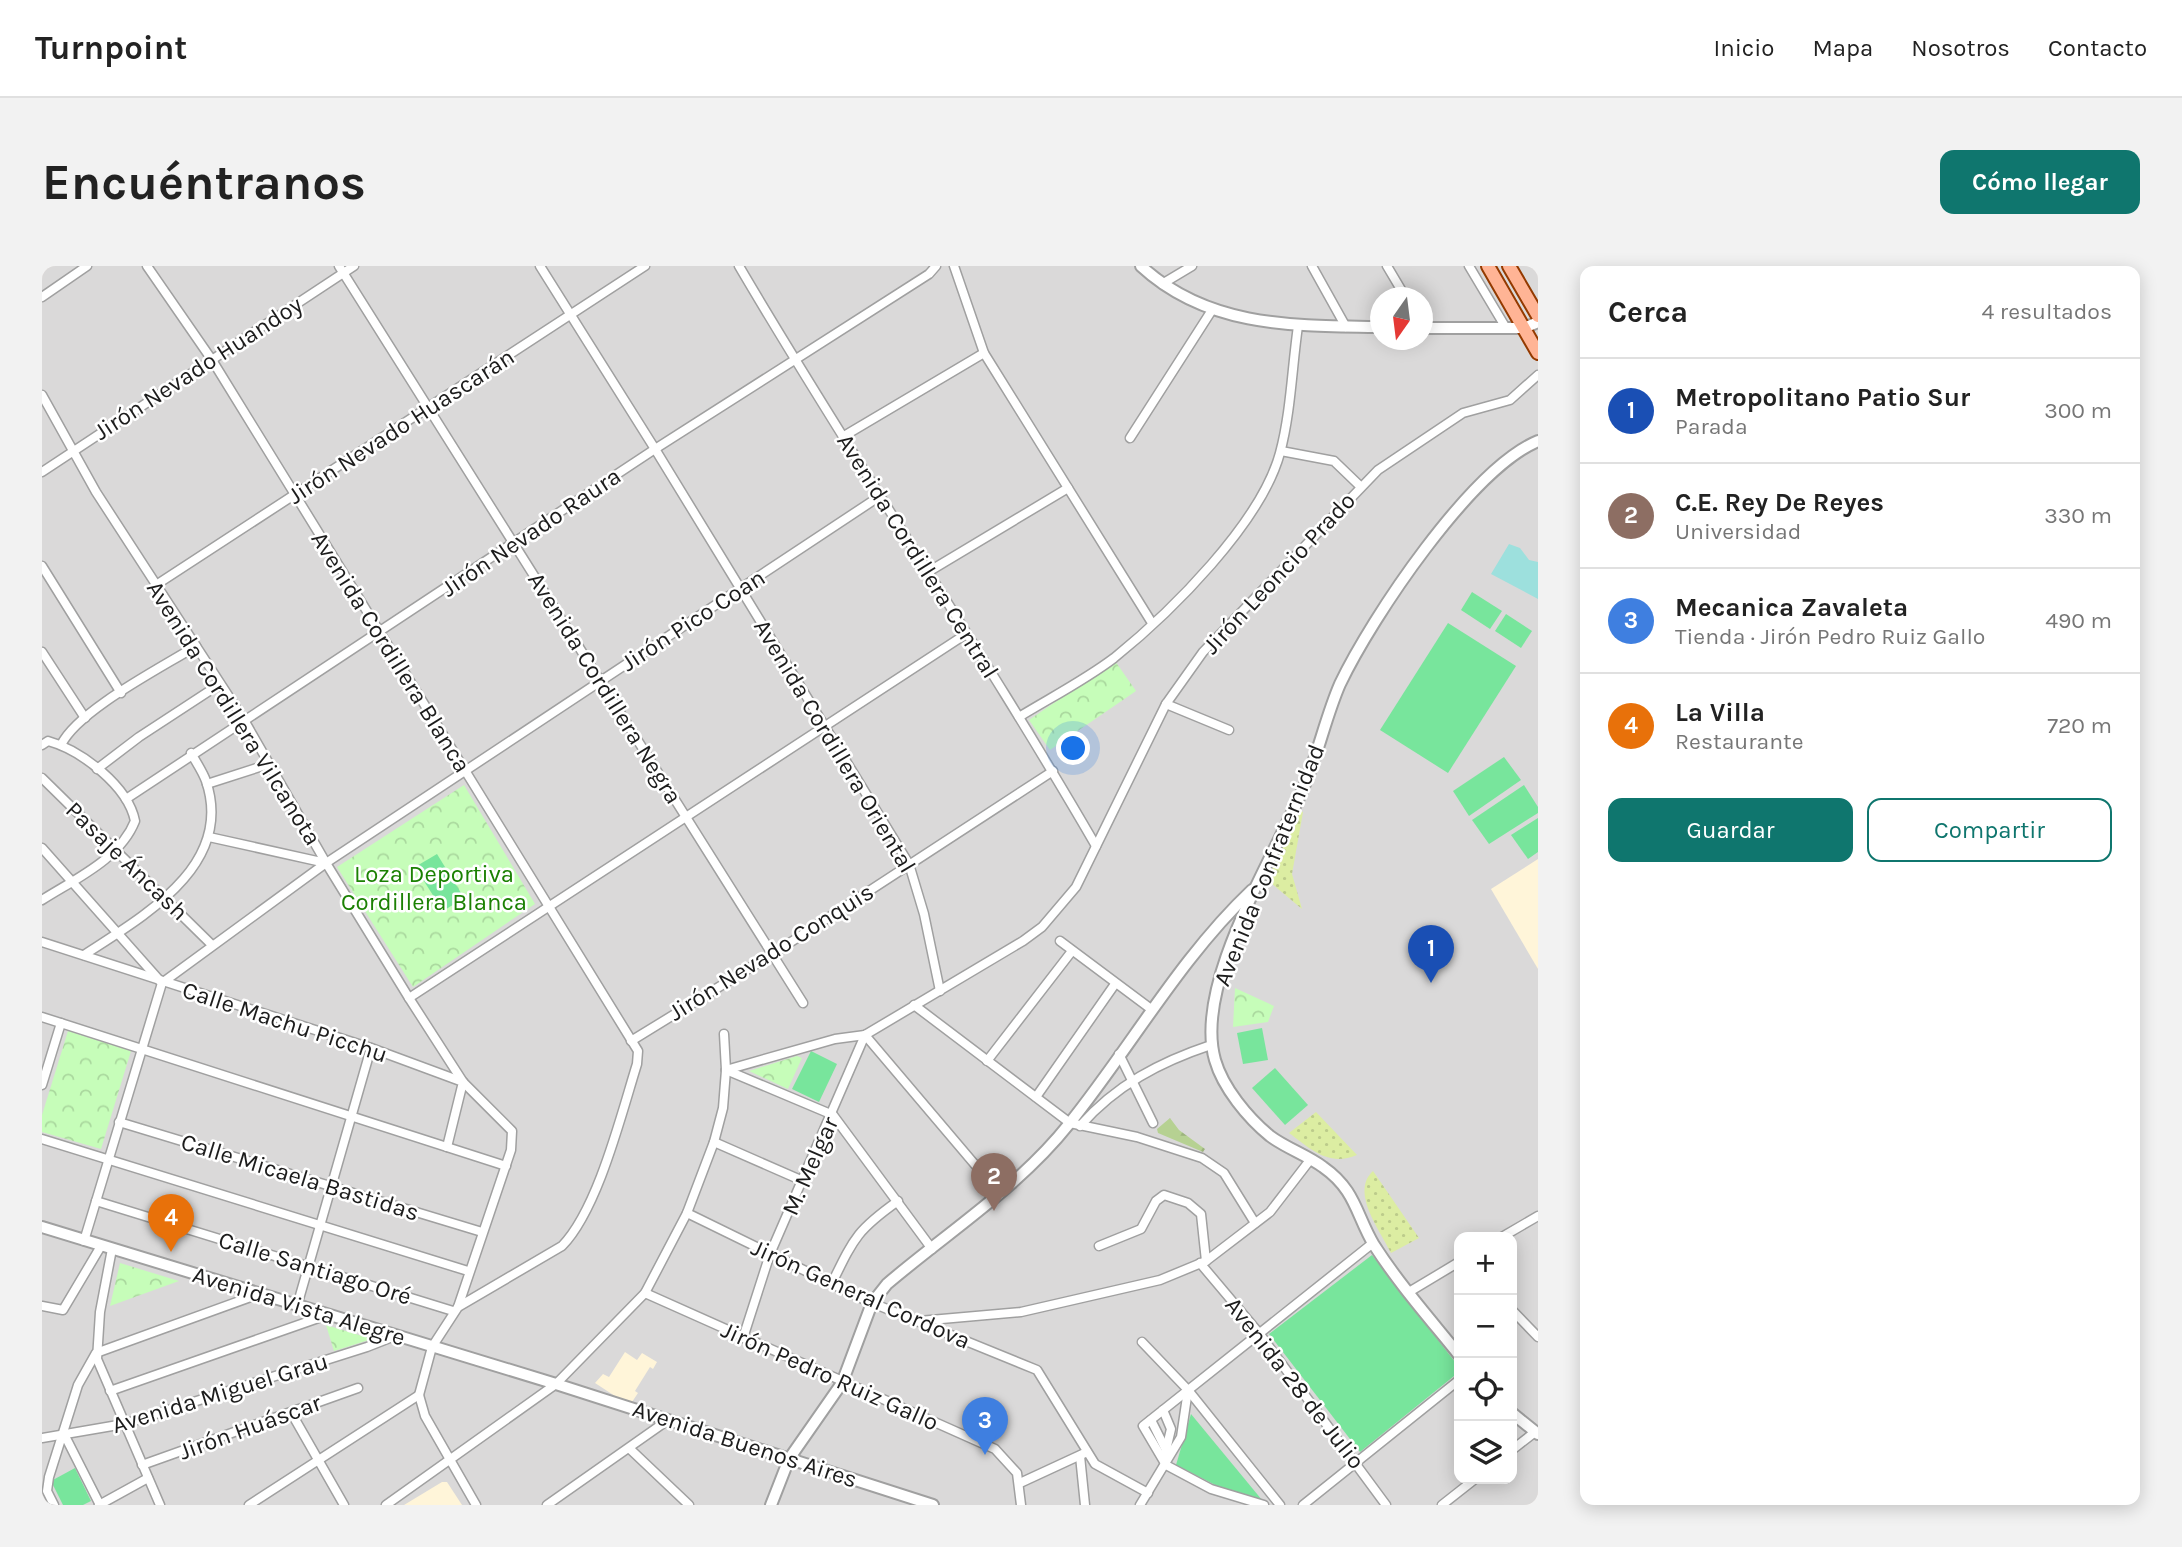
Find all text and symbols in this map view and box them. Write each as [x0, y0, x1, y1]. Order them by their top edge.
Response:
text: Turnpoint [35, 29, 187, 67]
text: Inicio [1713, 34, 1774, 62]
text: Mapa [1812, 34, 1873, 62]
text: Nosotros [1911, 34, 2010, 62]
text: Contacto [2048, 34, 2147, 62]
button: Cómo llegar [1940, 150, 2140, 214]
text: Encuéntranos [42, 154, 366, 211]
north arrow [1370, 287, 1433, 350]
street label: Jirón Nevado Huandoy [89, 290, 307, 446]
text: Cerca [1608, 294, 1688, 330]
text: 4 resultados [1982, 298, 2112, 325]
street label: Jirón Nevado Huascarán [283, 342, 519, 510]
text: Metropolitano Patio Sur [1675, 382, 1970, 413]
text: 1 [1627, 397, 1635, 424]
text: 300 m [2044, 397, 2112, 424]
text: Parada [1675, 413, 1748, 440]
street label: Avenida Cordillera Central [831, 429, 1005, 683]
street label: Jirón Nevado Raura [436, 462, 626, 602]
street label: Jirón Leoncio Prado [1197, 486, 1361, 660]
text: C.E. Rey De Reyes [1675, 487, 1884, 518]
text: 2 [1624, 502, 1638, 529]
text: 330 m [2044, 502, 2112, 529]
text: Universidad [1675, 518, 1801, 545]
street label: Avenida Cordillera Blanca [305, 526, 477, 778]
street label: Jirón Pico Coan [616, 563, 770, 677]
street label: Avenida Cordillera Negra [522, 567, 688, 809]
street label: Avenida Cordillera Vilcanota [141, 576, 327, 850]
text: Mecanica Zavaleta [1675, 592, 1908, 623]
text: 3 [1624, 607, 1638, 634]
text: 490 m [2045, 607, 2112, 634]
street label: Avenida Cordillera Oriental [748, 614, 922, 878]
text: Tienda · Jirón Pedro Ruiz Gallo [1675, 623, 1985, 650]
text: La Villa [1675, 697, 1765, 728]
text: 4 [1624, 712, 1638, 739]
text: 720 m [2047, 712, 2112, 739]
text: Restaurante [1675, 728, 1804, 755]
your location [1056, 731, 1090, 765]
street label: Avenida Confraternidad [1208, 740, 1330, 990]
street label: Pasaje Áncash [60, 795, 195, 926]
button: Guardar [1608, 798, 1853, 862]
button: Compartir [1867, 798, 2112, 862]
park label: Loza Deportiva Cordillera Blanca [341, 860, 527, 916]
street label: Jirón Nevado Conquis [663, 877, 879, 1027]
pin: 1 [1408, 925, 1454, 983]
street label: Calle Machu Picchu [179, 976, 391, 1068]
street label: M. Melgar [776, 1112, 844, 1220]
street label: Calle Micaela Bastidas [178, 1127, 422, 1227]
pin: 2 [971, 1153, 1017, 1211]
pin: 4 [148, 1194, 194, 1252]
street label: Calle Santiago Oré [215, 1225, 415, 1311]
map controls [1454, 1232, 1517, 1484]
button: + [1454, 1232, 1517, 1295]
street label: Jirón General Cordova [747, 1233, 975, 1355]
street label: Avenida Vista Alegre [189, 1260, 409, 1352]
street label: Avenida 28 de Julio [1219, 1292, 1371, 1474]
button: − [1454, 1295, 1517, 1358]
street label: Jirón Pedro Ruiz Gallo [717, 1315, 943, 1437]
street label: Avenida Miguel Grau [109, 1347, 331, 1439]
button: locate [1454, 1358, 1517, 1421]
street label: Jirón Huáscar [175, 1388, 325, 1466]
street label: Avenida Buenos Aires [629, 1394, 861, 1494]
pin: 3 [962, 1397, 1008, 1455]
button: layers [1454, 1421, 1517, 1484]

